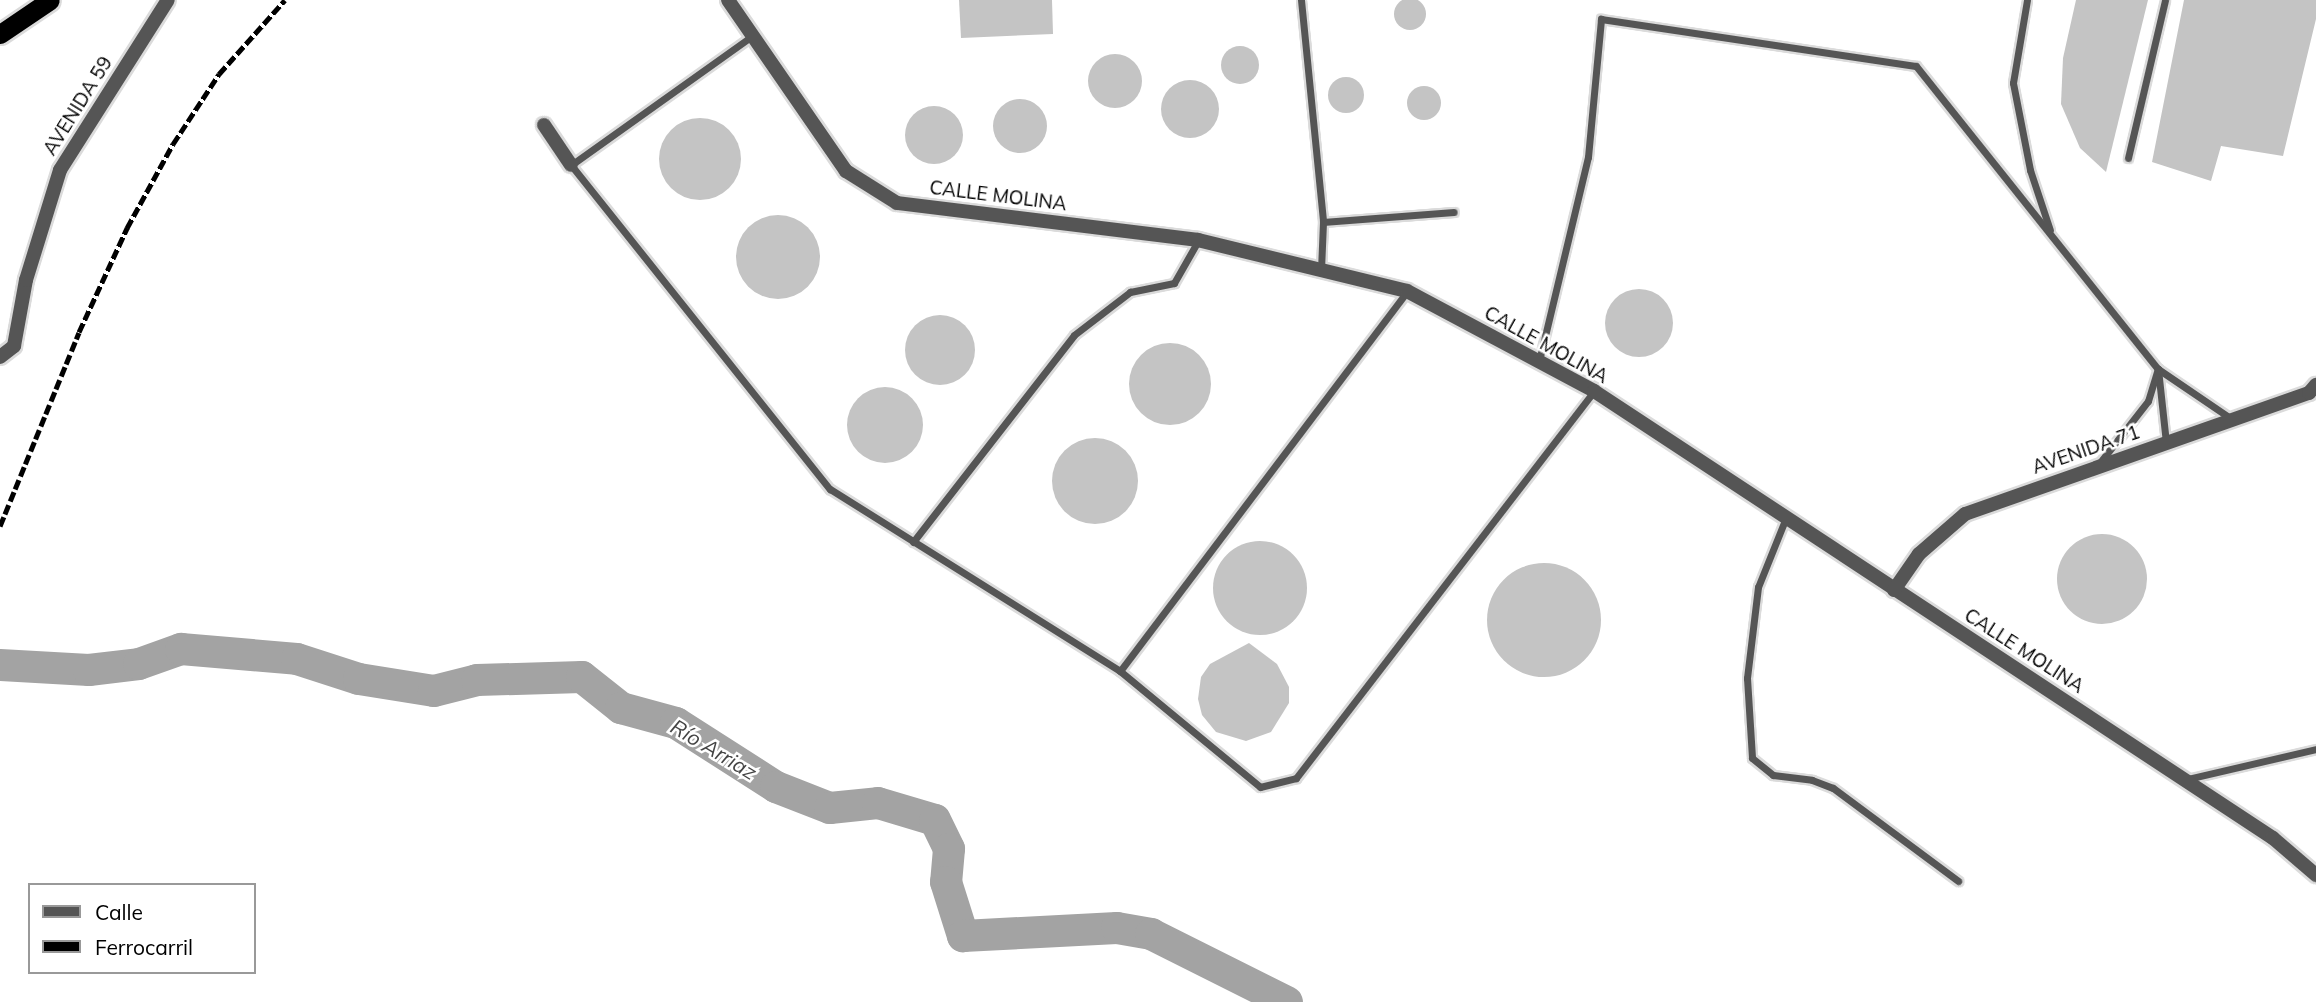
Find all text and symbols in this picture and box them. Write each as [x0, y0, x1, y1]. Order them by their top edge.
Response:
street label: AVENIDA 59 [39, 52, 117, 160]
street label: CALLE MOLINA [928, 176, 1068, 216]
street label: CALLE MOLINA [1480, 302, 1612, 388]
street label: AVENIDA 71 [2029, 421, 2143, 479]
street label: CALLE MOLINA [1960, 604, 2088, 698]
water label: Río Arriaz [666, 713, 762, 785]
legend [28, 883, 256, 974]
text: Calle [95, 899, 143, 925]
text: Ferrocarril [95, 934, 193, 960]

